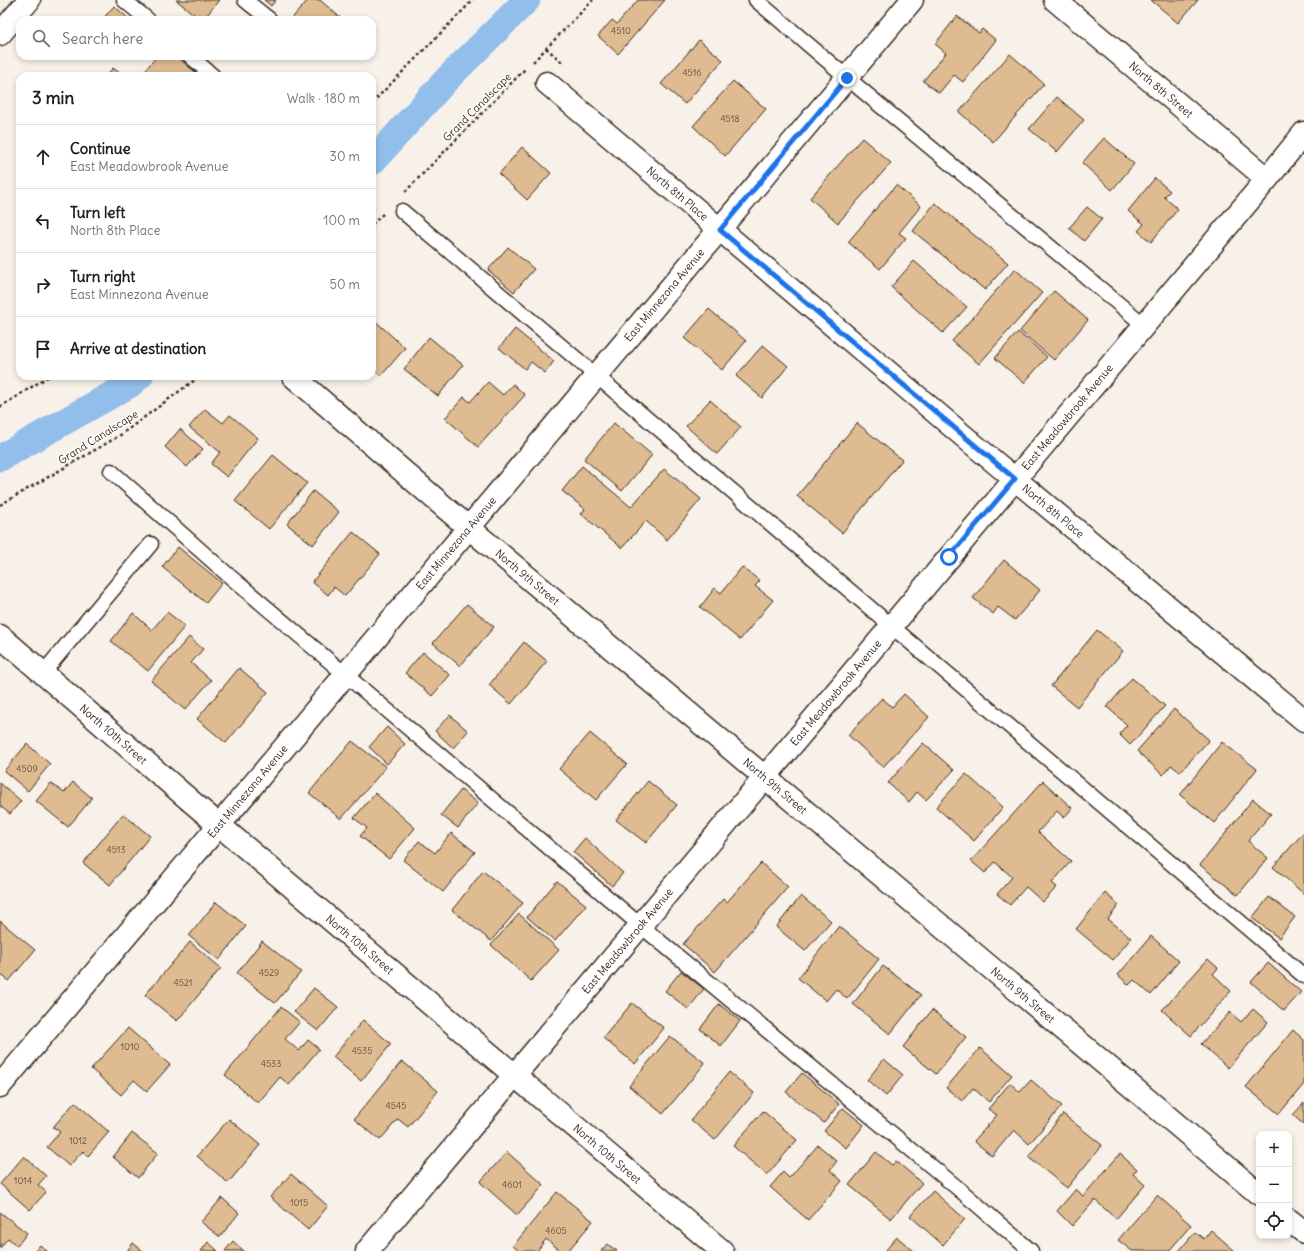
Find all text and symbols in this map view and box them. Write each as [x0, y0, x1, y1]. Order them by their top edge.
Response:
search box [16, 16, 376, 60]
house number: 4510 [611, 25, 631, 36]
icon: search [30, 27, 52, 49]
text: Search here [62, 29, 143, 48]
street label: North 8th Street [1126, 59, 1196, 121]
house number: 4516 [682, 67, 702, 78]
route end [838, 69, 856, 87]
street label: Grand Canalscape [440, 70, 514, 144]
text: 3 min [32, 87, 74, 109]
text: Walk · 180 m [287, 90, 360, 107]
house number: 4518 [720, 113, 740, 124]
text: Continue [70, 139, 131, 158]
icon: ahead [32, 146, 54, 168]
text: 30 m [330, 148, 360, 165]
text: East Meadowbrook Avenue [70, 158, 229, 175]
street label: North 8th Place [644, 163, 711, 224]
text: Turn left [70, 203, 125, 222]
icon: left [32, 210, 54, 232]
text: 100 m [323, 212, 360, 229]
text: North 8th Place [70, 222, 160, 239]
street label: East Minnezona Avenue [621, 245, 708, 344]
text: Turn right [70, 267, 135, 286]
icon: right [32, 274, 54, 296]
text: 50 m [329, 276, 360, 293]
text: East Minnezona Avenue [70, 286, 209, 303]
icon: arrive [32, 338, 54, 360]
text: Arrive at destination [70, 339, 206, 358]
street label: East Meadowbrook Avenue [1019, 361, 1116, 473]
street label: Grand Canalscape [55, 407, 141, 467]
street label: North 8th Place [1019, 481, 1087, 541]
street label: East Minnezona Avenue [413, 493, 499, 593]
street label: North 9th Street [493, 546, 563, 608]
route start [940, 548, 958, 566]
street label: East Meadowbrook Avenue [787, 637, 884, 749]
street label: North 10th Street [77, 701, 150, 767]
street label: East Minnezona Avenue [204, 742, 291, 841]
street label: North 9th Street [740, 755, 810, 817]
house number: 4509 [16, 763, 38, 774]
house number: 4513 [106, 844, 126, 855]
street label: East Meadowbrook Avenue [579, 885, 676, 997]
street label: North 10th Street [323, 912, 397, 977]
street label: North 9th Street [988, 964, 1058, 1026]
house number: 4529 [259, 967, 279, 978]
house number: 4521 [174, 977, 192, 988]
house number: 1010 [121, 1041, 140, 1052]
house number: 4535 [352, 1045, 372, 1056]
house number: 4533 [261, 1058, 281, 1069]
house number: 4545 [386, 1100, 406, 1111]
street label: North 10th Street [570, 1121, 644, 1187]
map controls [1256, 1131, 1292, 1239]
button: + [1256, 1131, 1292, 1167]
house number: 1012 [69, 1135, 87, 1146]
button: − [1256, 1167, 1292, 1203]
house number: 1014 [14, 1175, 32, 1186]
house number: 4601 [502, 1179, 522, 1190]
house number: 1015 [290, 1197, 308, 1208]
button: locate [1256, 1203, 1292, 1239]
house number: 4605 [545, 1225, 567, 1236]

